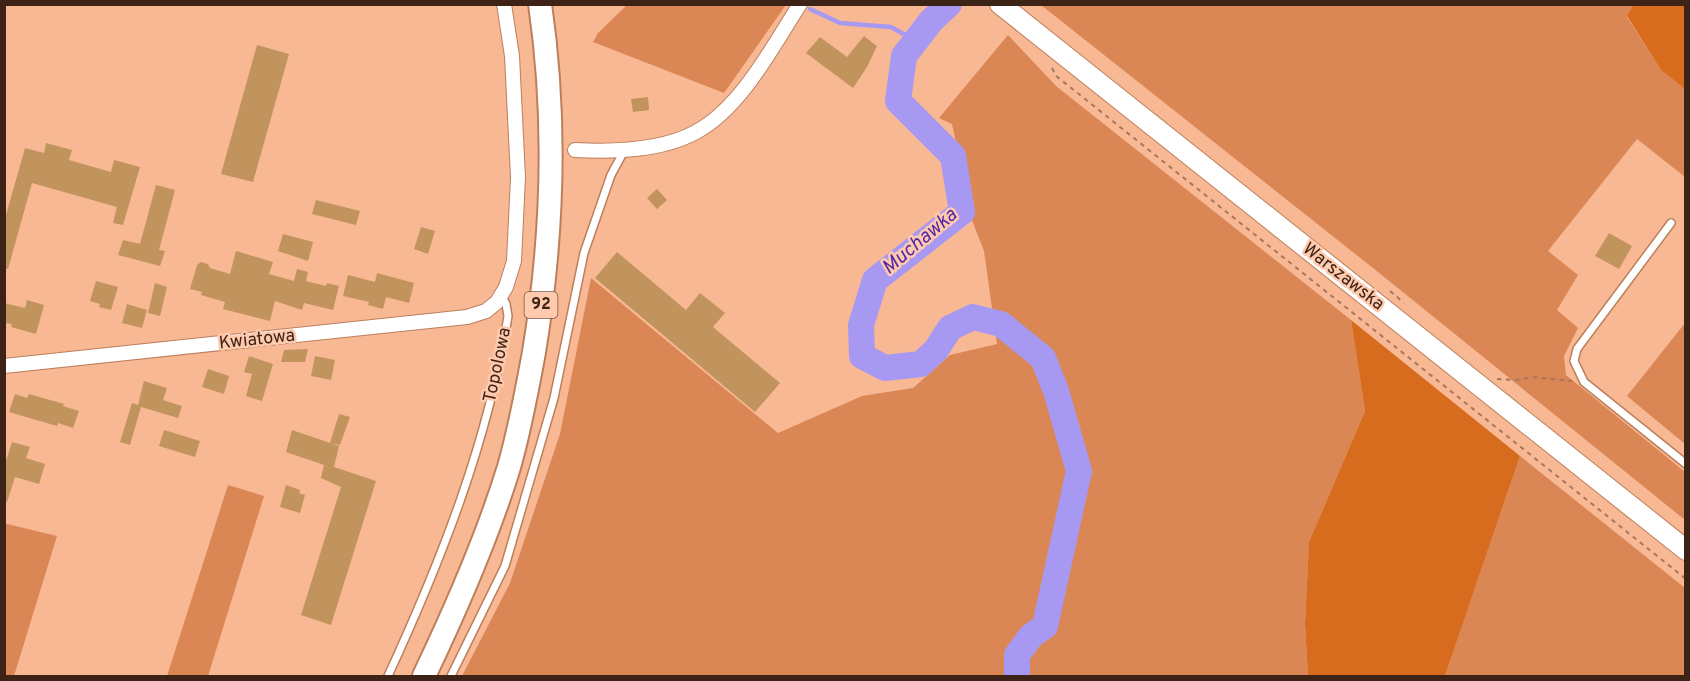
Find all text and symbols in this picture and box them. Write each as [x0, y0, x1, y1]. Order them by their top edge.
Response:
water label: Muchawka [877, 203, 964, 281]
street label: Warszawska [1297, 238, 1389, 316]
road number: 92 [524, 292, 558, 318]
street label: Kwiatowa [218, 325, 296, 355]
street label: Topolowa [479, 325, 517, 405]

